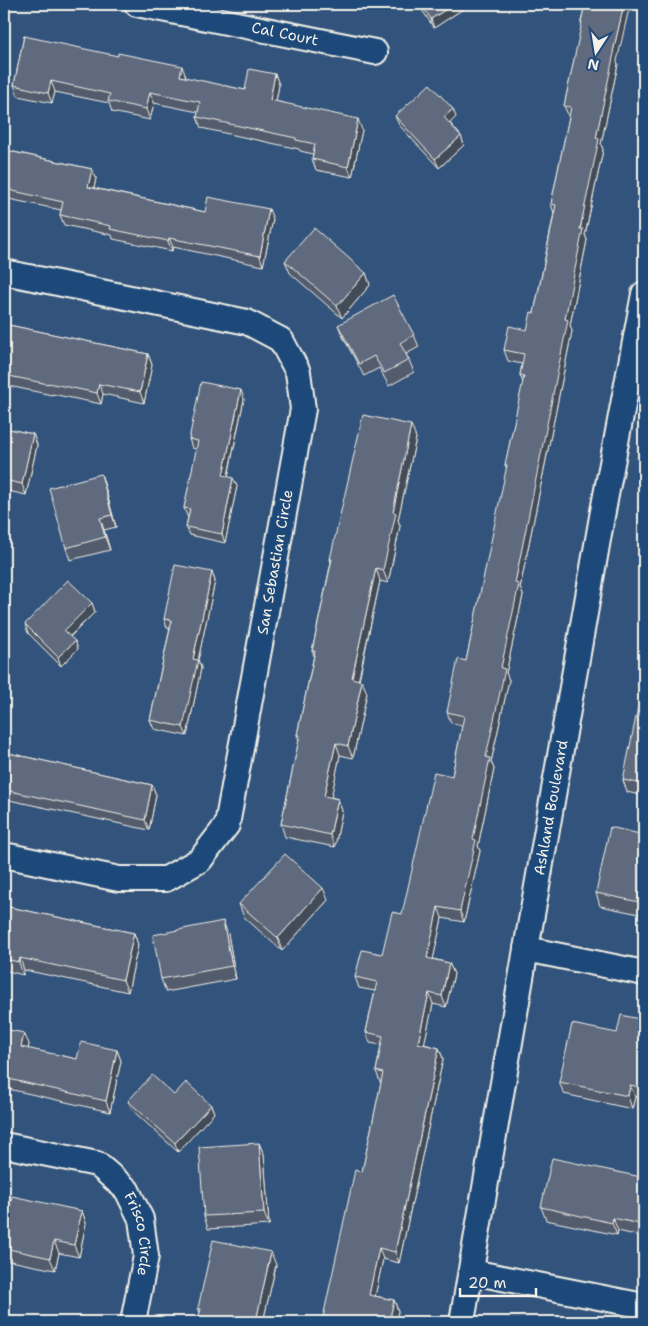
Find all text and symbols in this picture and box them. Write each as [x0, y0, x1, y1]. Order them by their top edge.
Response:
street label: Cal Court [250, 17, 320, 50]
north arrow [570, 28, 620, 78]
text: N [586, 55, 601, 75]
street label: San Sebastian Circle [252, 488, 298, 636]
street label: Ashland Boulevard [529, 738, 573, 877]
street label: Frisco Circle [119, 1188, 156, 1278]
scale bar [460, 1266, 537, 1298]
text: 20 m [468, 1273, 507, 1293]

